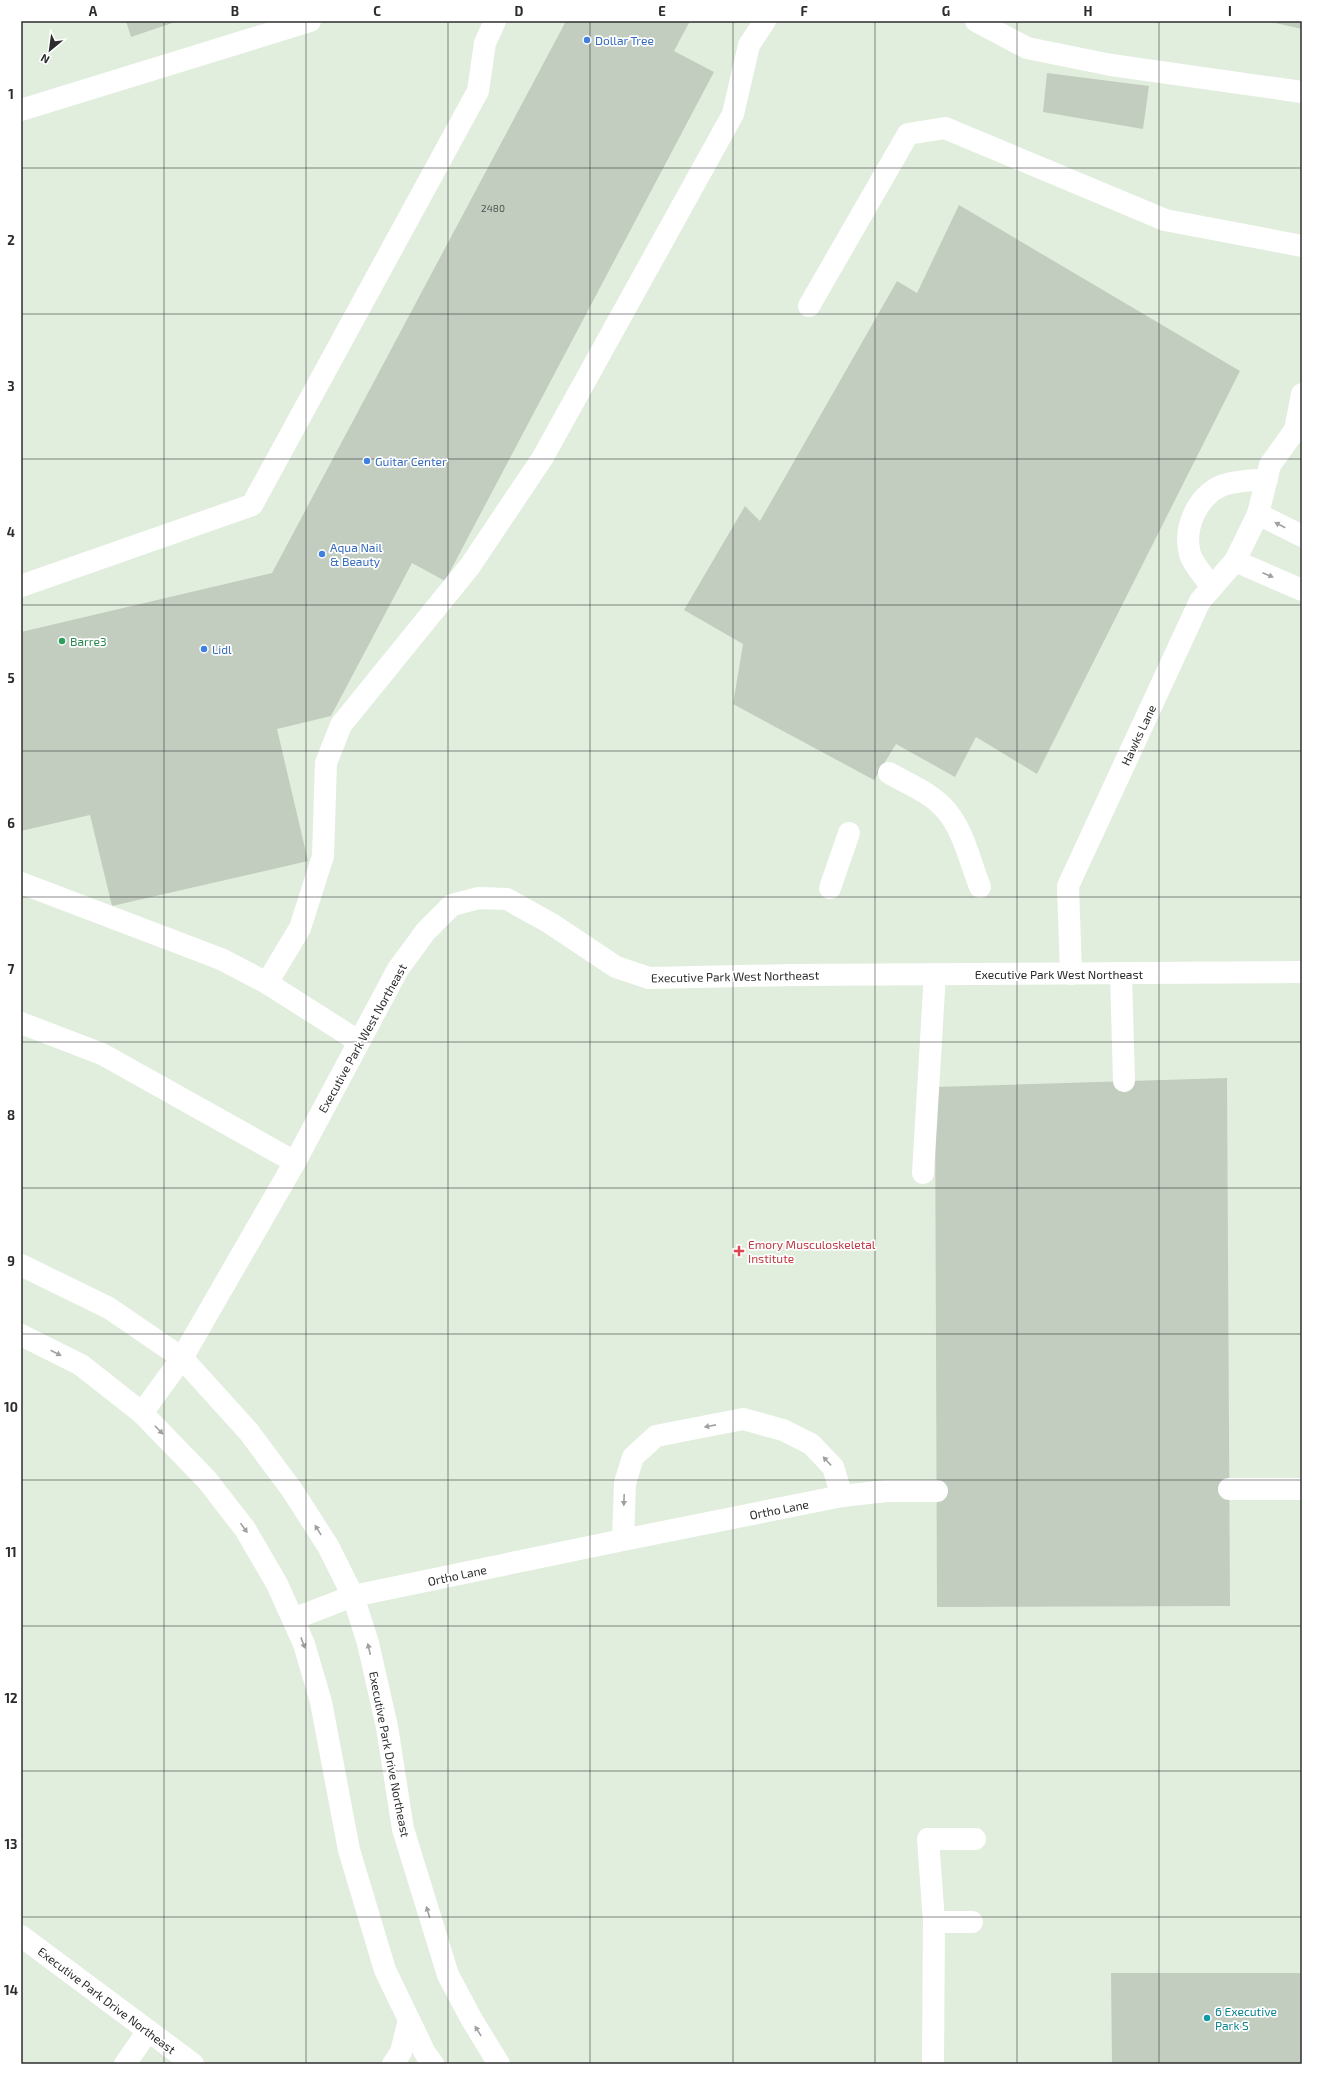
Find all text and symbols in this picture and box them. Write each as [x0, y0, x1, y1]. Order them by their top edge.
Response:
text: A [89, 3, 98, 19]
text: B [231, 3, 239, 19]
text: C [373, 3, 381, 19]
text: D [515, 3, 524, 19]
text: E [658, 3, 666, 19]
text: F [800, 3, 808, 19]
text: G [942, 3, 950, 19]
text: H [1084, 3, 1093, 19]
text: I [1228, 3, 1232, 19]
north arrow [30, 30, 70, 70]
place label: Dollar Tree [595, 33, 654, 47]
marker: Dollar Tree [582, 35, 592, 45]
text: N [38, 52, 52, 67]
text: 1 [8, 86, 14, 102]
house number: 2480 [481, 202, 505, 214]
text: 2 [7, 232, 15, 248]
text: 3 [7, 378, 15, 394]
place label: Guitar Center [375, 454, 447, 468]
marker: Guitar Center [362, 456, 372, 466]
one-way arrow [1274, 522, 1286, 528]
text: 4 [7, 524, 15, 540]
place label: Aqua Nail & Beauty [330, 540, 382, 568]
marker: Aqua Nail & Beauty [317, 549, 327, 559]
one-way arrow [1263, 573, 1275, 579]
place label: Barre3 [70, 634, 107, 648]
marker: Barre3 [57, 636, 67, 646]
place label: Lidl [212, 642, 232, 656]
marker: Lidl [199, 644, 209, 654]
text: 5 [7, 670, 15, 686]
street label: Hawks Lane [1118, 702, 1158, 768]
text: 6 [7, 815, 15, 831]
text: 7 [8, 961, 15, 977]
street label: Executive Park West Northeast [315, 961, 409, 1115]
street label: Executive Park West Northeast [975, 967, 1144, 981]
street label: Executive Park West Northeast [651, 968, 820, 984]
text: 8 [7, 1107, 15, 1123]
place label: Emory Musculoskeletal Institute [748, 1237, 876, 1265]
marker: Emory Musculoskeletal Institute [733, 1245, 745, 1257]
text: 9 [7, 1253, 15, 1269]
one-way arrow [50, 1349, 61, 1356]
text: 10 [4, 1399, 18, 1415]
one-way arrow [704, 1423, 716, 1429]
one-way arrow [154, 1425, 164, 1435]
one-way arrow [822, 1456, 832, 1466]
one-way arrow [621, 1494, 627, 1507]
street label: Ortho Lane [748, 1496, 810, 1522]
one-way arrow [240, 1523, 248, 1533]
one-way arrow [314, 1524, 321, 1536]
text: 11 [5, 1544, 17, 1560]
street label: Ortho Lane [426, 1562, 488, 1588]
one-way arrow [301, 1638, 307, 1650]
one-way arrow [366, 1643, 372, 1655]
street label: Executive Park Drive Northeast [367, 1670, 413, 1839]
text: 12 [4, 1690, 18, 1706]
text: 13 [5, 1836, 18, 1852]
one-way arrow [425, 1905, 431, 1917]
street label: Executive Park Drive Northeast [35, 1944, 179, 2057]
text: 14 [4, 1982, 18, 1998]
place label: 6 Executive Park S [1215, 2004, 1277, 2032]
marker: 6 Executive Park S [1202, 2013, 1212, 2023]
one-way arrow [475, 2025, 482, 2037]

